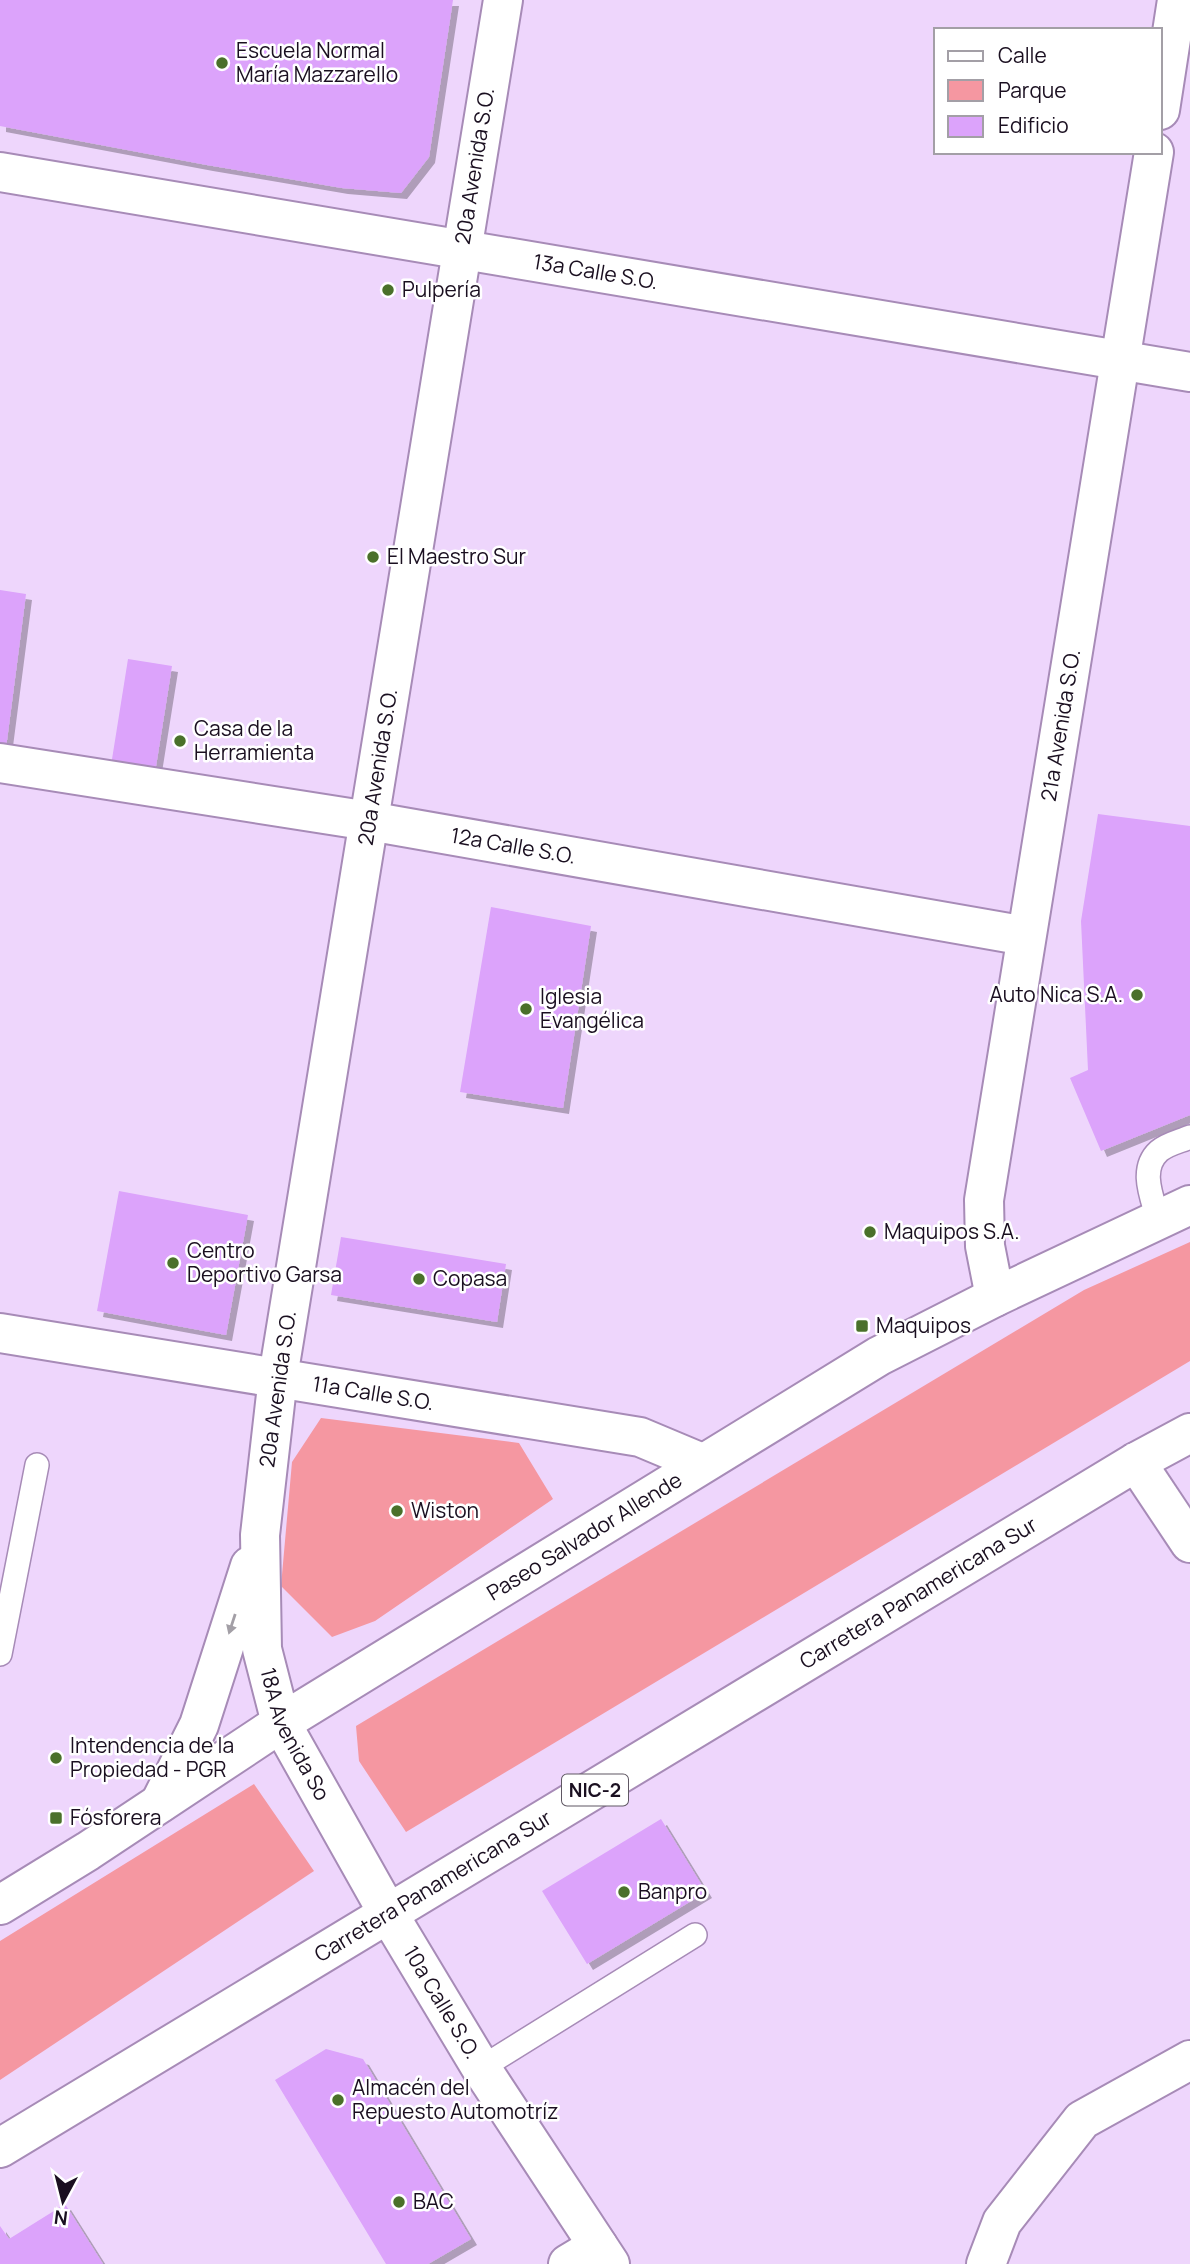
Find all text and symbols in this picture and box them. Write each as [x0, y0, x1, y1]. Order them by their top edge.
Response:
legend [934, 28, 1162, 154]
place label: Escuela Normal María Mazzarello [236, 36, 398, 88]
text: Calle [998, 41, 1047, 69]
marker: Escuela Normal María Mazzarello [214, 55, 230, 71]
text: Parque [998, 76, 1067, 104]
street label: 20a Avenida S.O. [448, 86, 500, 246]
text: Edificio [998, 111, 1069, 139]
street label: 13a Calle S.O. [531, 247, 660, 295]
place label: Pulpería [402, 275, 481, 303]
marker: Pulpería [380, 282, 396, 298]
place label: El Maestro Sur [387, 542, 527, 570]
marker: El Maestro Sur [365, 549, 381, 565]
street label: 21a Avenida S.O. [1034, 647, 1086, 803]
street label: 20a Avenida S.O. [351, 687, 403, 847]
place label: Casa de la Herramienta [194, 714, 314, 766]
marker: Casa de la Herramienta [172, 733, 188, 749]
street label: 12a Calle S.O. [449, 821, 578, 870]
place label: Auto Nica S.A. [990, 980, 1123, 1008]
place label: Iglesia Evangélica [540, 982, 644, 1034]
marker: Auto Nica S.A. [1129, 987, 1145, 1003]
marker: Iglesia Evangélica [518, 1001, 534, 1017]
place label: Maquipos S.A. [884, 1217, 1019, 1245]
marker: Maquipos S.A. [862, 1224, 878, 1240]
place label: Centro Deportivo Garsa [187, 1236, 342, 1288]
marker: Centro Deportivo Garsa [165, 1255, 181, 1271]
place label: Copasa [433, 1264, 507, 1292]
marker: Copasa [411, 1271, 427, 1287]
street label: 20a Avenida S.O. [252, 1309, 302, 1469]
place label: Maquipos [876, 1311, 971, 1339]
marker: Maquipos [854, 1318, 870, 1334]
street label: 11a Calle S.O. [311, 1369, 436, 1416]
street label: Paseo Salvador Allende [481, 1465, 687, 1606]
place label: Wiston [411, 1496, 479, 1524]
marker: Wiston [389, 1503, 405, 1519]
street label: Carretera Panamericana Sur [794, 1510, 1042, 1675]
one-way arrow [226, 1613, 236, 1634]
street label: 18A Avenida So [254, 1664, 337, 1805]
place label: Intendencia de la Propiedad - PGR [70, 1731, 234, 1783]
marker: Intendencia de la Propiedad - PGR [48, 1750, 64, 1766]
road number: NIC-2 [562, 1774, 628, 1806]
place label: Fósforera [70, 1803, 162, 1831]
street label: Carretera Panamericana Sur [309, 1803, 557, 1968]
marker: Fósforera [48, 1810, 64, 1826]
place label: Banpro [638, 1877, 707, 1905]
marker: Banpro [616, 1884, 632, 1900]
street label: 10a Calle S.O. [398, 1940, 487, 2064]
place label: Almacén del Repuesto Automotríz [352, 2073, 558, 2125]
marker: Almacén del Repuesto Automotríz [330, 2092, 346, 2108]
north arrow [28, 2166, 98, 2236]
place label: BAC [413, 2187, 454, 2215]
marker: BAC [391, 2194, 407, 2210]
text: N [53, 2204, 69, 2232]

